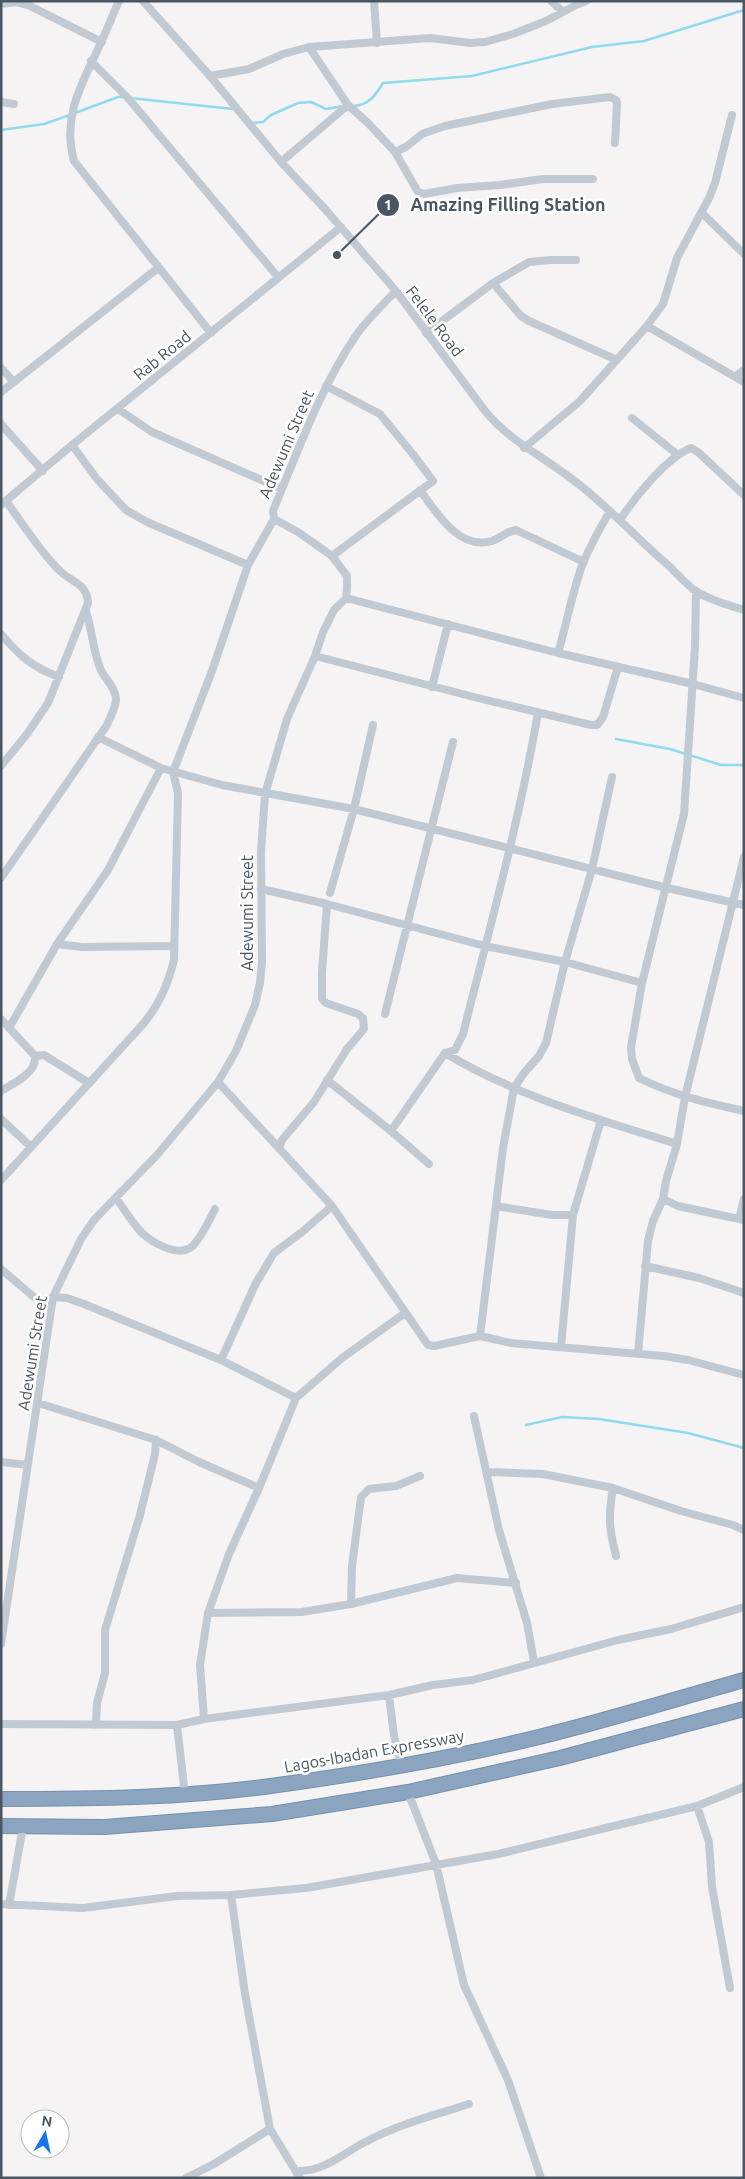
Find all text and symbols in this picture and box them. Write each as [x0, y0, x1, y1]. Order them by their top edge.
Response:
callout: Amazing Filling Station [376, 189, 616, 222]
text: Amazing Filling Station [410, 194, 606, 214]
text: 1 [384, 196, 392, 213]
street label: Felele Road [403, 282, 467, 360]
street label: Rab Road [130, 327, 194, 383]
street label: Adewumi Street [255, 386, 317, 501]
street label: Adewumi Street [238, 854, 256, 971]
street label: Adewumi Street [14, 1294, 50, 1412]
street label: Lagos-Ibadan Expressway [283, 1726, 466, 1776]
north arrow [20, 2109, 70, 2159]
text: N [41, 2112, 53, 2130]

